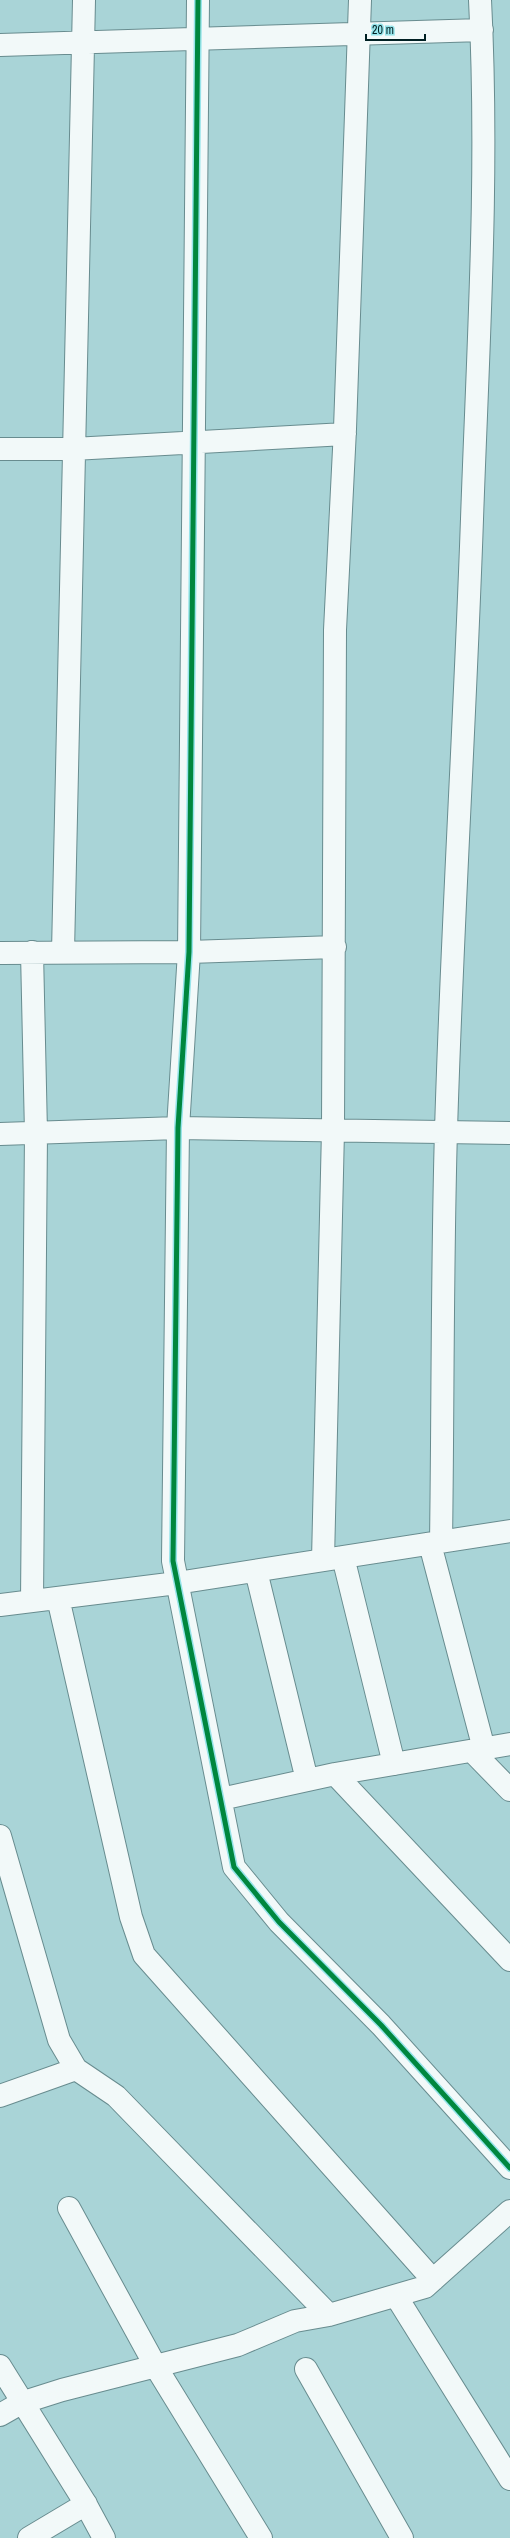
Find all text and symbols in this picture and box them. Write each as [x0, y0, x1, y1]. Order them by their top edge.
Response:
scale bar [366, 16, 425, 42]
text: 20 m [372, 22, 394, 38]

